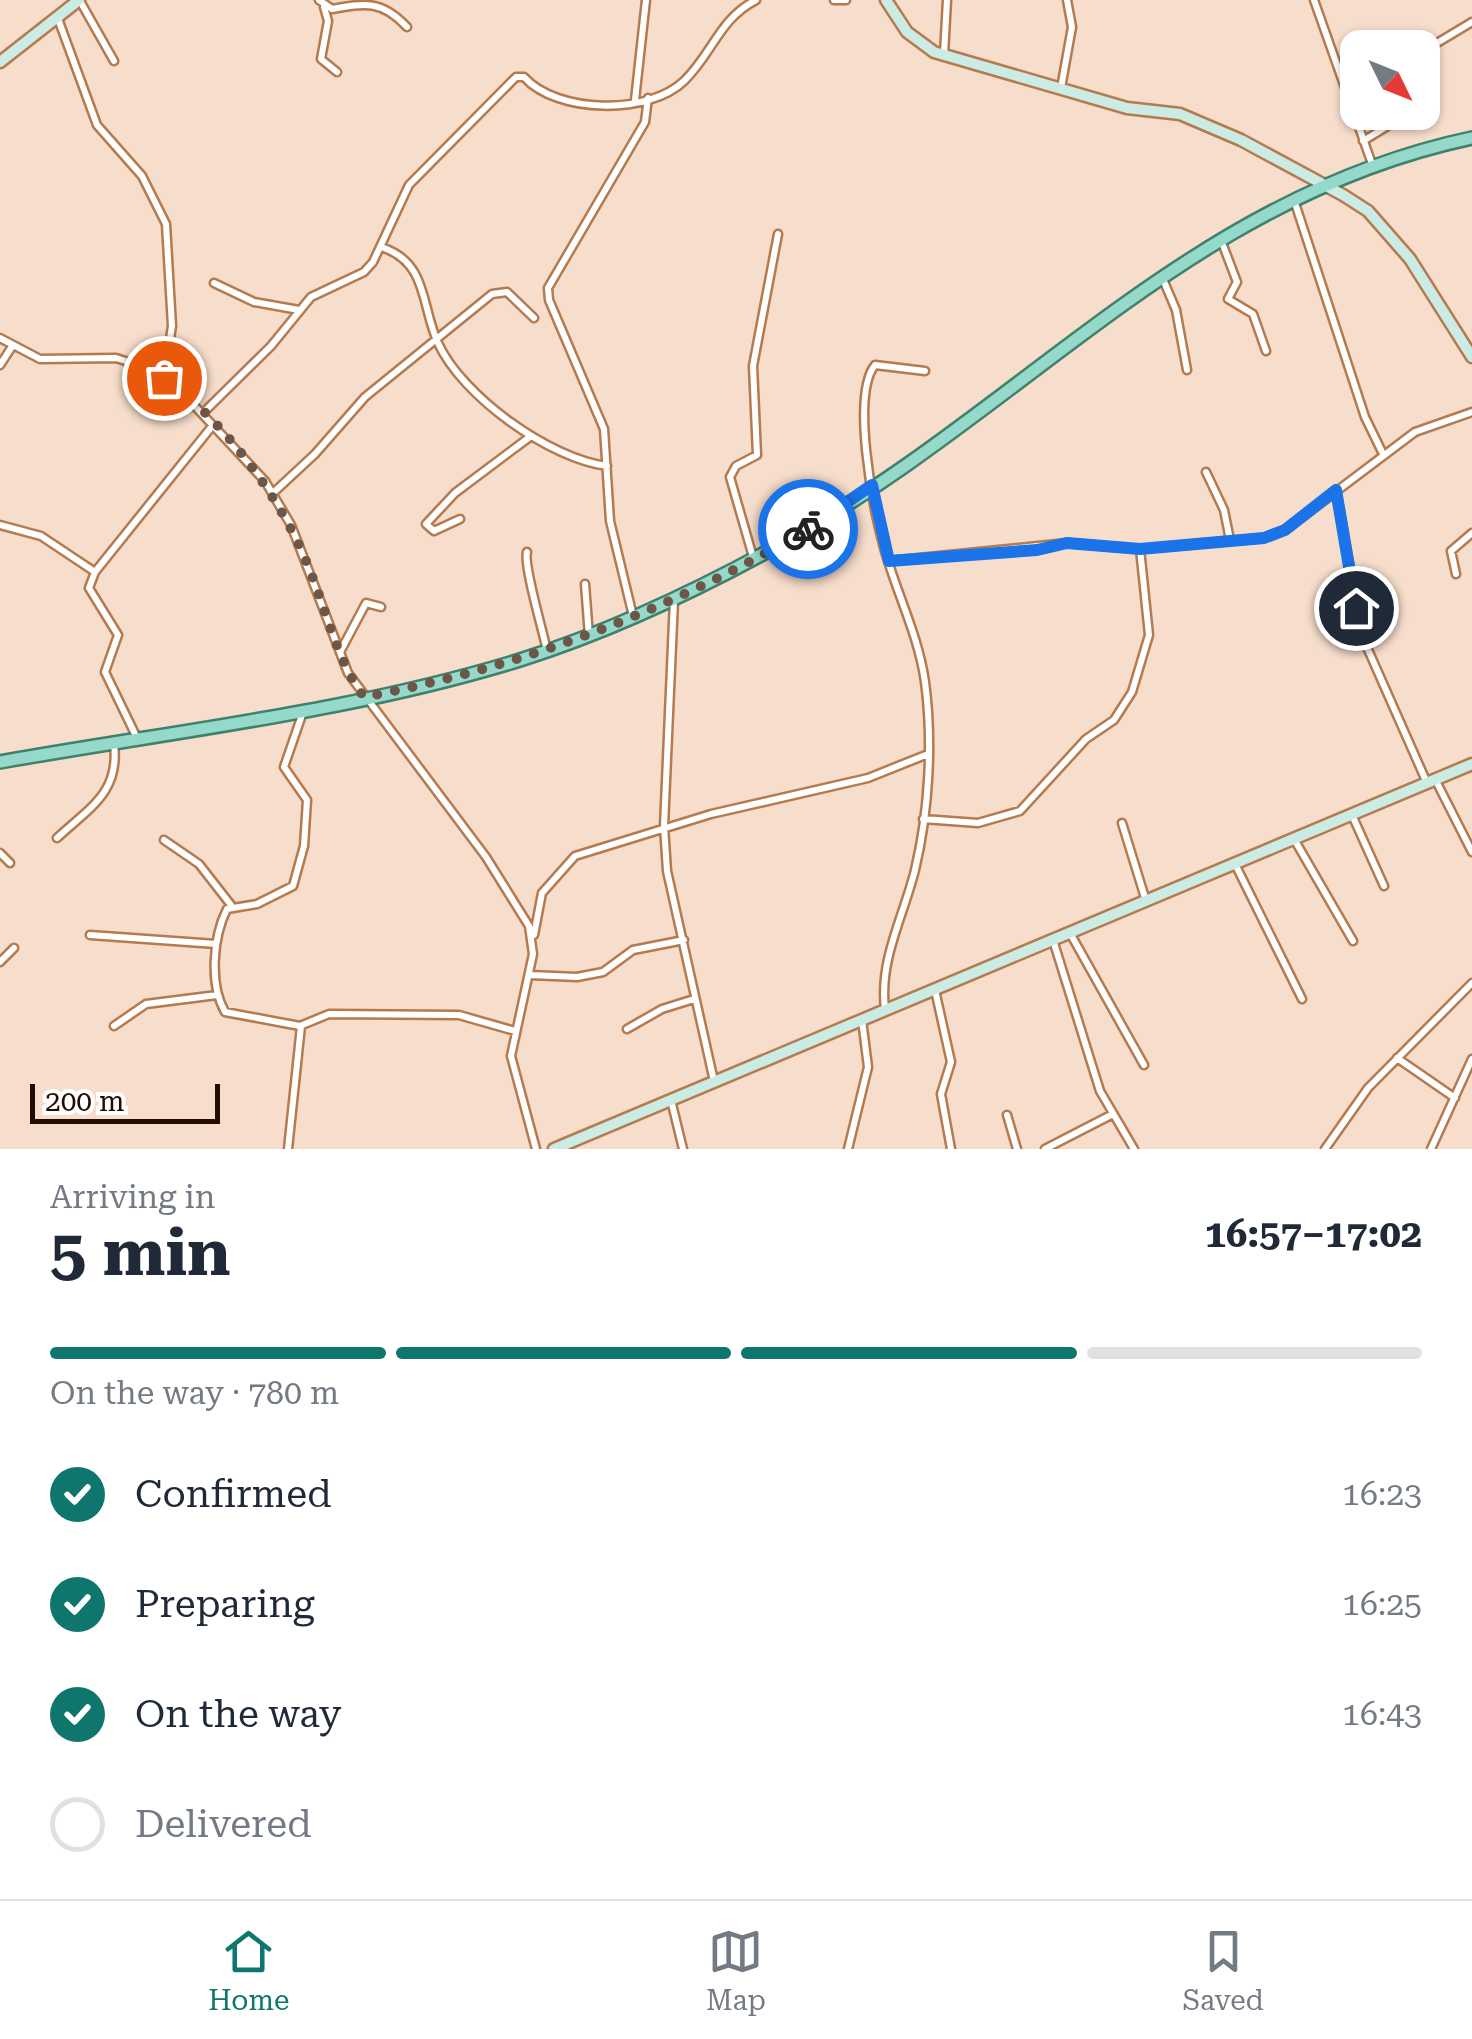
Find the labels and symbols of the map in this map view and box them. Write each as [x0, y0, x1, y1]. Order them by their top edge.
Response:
north arrow [1340, 30, 1440, 130]
pin [122, 336, 207, 421]
courier [758, 479, 858, 579]
pin [1314, 566, 1399, 651]
scale bar [30, 1079, 220, 1124]

